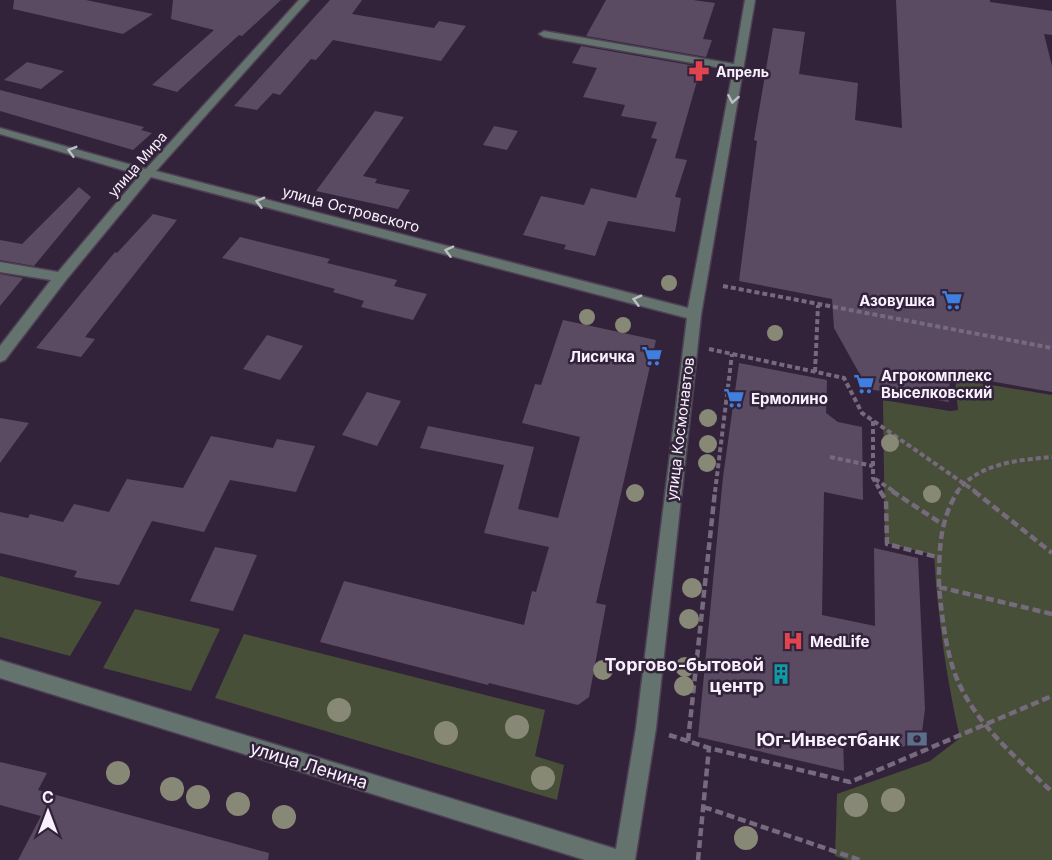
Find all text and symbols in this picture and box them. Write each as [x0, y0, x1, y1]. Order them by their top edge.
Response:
pharmacy icon: Апрель [687, 59, 711, 83]
place label: Апрель [716, 63, 769, 80]
one-way arrow [727, 94, 740, 104]
street label: улица Мира [104, 128, 170, 200]
one-way arrow [67, 146, 77, 159]
street label: улица Островского [280, 182, 422, 236]
one-way arrow [255, 197, 266, 209]
one-way arrow [444, 246, 454, 258]
supermarket icon: Азовушка [940, 288, 964, 312]
place label: Азовушка [859, 291, 935, 310]
one-way arrow [633, 295, 643, 307]
supermarket icon: Лисичка [640, 344, 664, 368]
place label: Лисичка [570, 347, 635, 366]
street label: улица Космонавтов [662, 356, 698, 502]
place label: Агрокомплекс Выселковский [881, 366, 992, 402]
supermarket icon: Агрокомплекс Выселковский [852, 372, 876, 396]
supermarket icon: Ермолино [722, 386, 746, 410]
place label: Ермолино [751, 389, 828, 408]
hospital icon: MedLife [781, 629, 805, 653]
place label: MedLife [810, 632, 870, 651]
place label: Торгово-бытовой центр [605, 654, 764, 696]
building icon: Торгово-бытовой центр [769, 662, 793, 686]
bank icon: Юг-Инвестбанк [905, 727, 929, 751]
place label: Юг-Инвестбанк [756, 729, 900, 750]
street label: улица Ленина [247, 737, 371, 793]
north arrow [18, 782, 78, 842]
text: С [42, 787, 54, 807]

